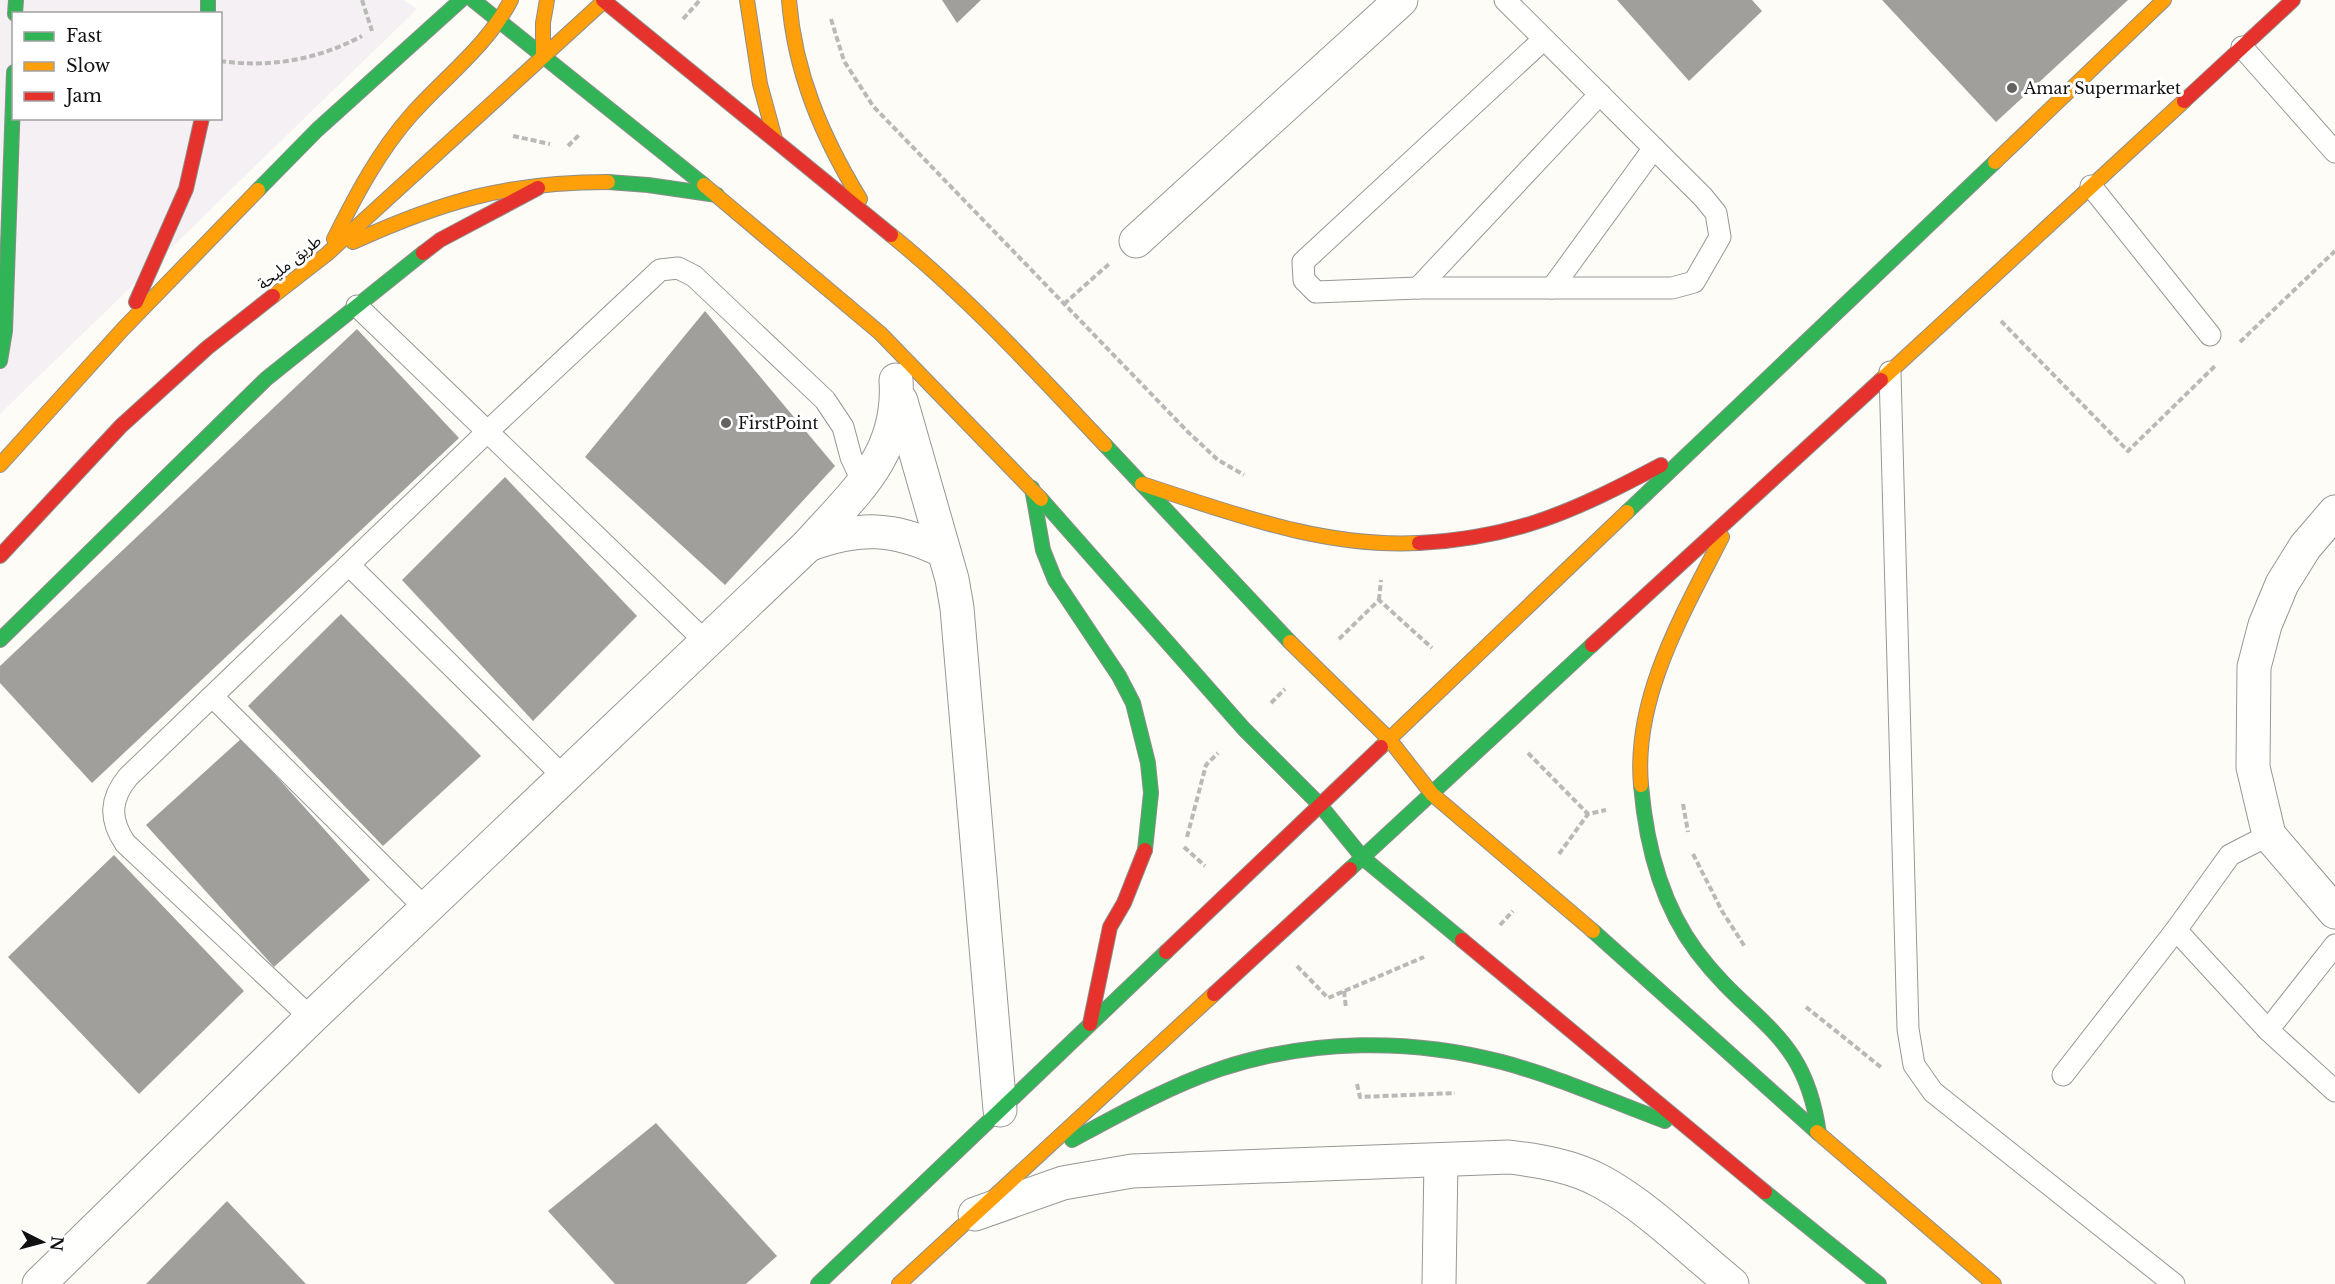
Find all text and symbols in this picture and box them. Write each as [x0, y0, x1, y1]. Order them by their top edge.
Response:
legend [12, 12, 222, 120]
text: Fast [66, 25, 103, 47]
text: Slow [66, 55, 111, 77]
place label: Amar Supermarket [2023, 78, 2181, 98]
marker: Amar Supermarket [2005, 81, 2019, 95]
text: Jam [64, 85, 102, 107]
street label: طريق مليحة [253, 230, 326, 295]
place label: FirstPoint [738, 413, 819, 433]
marker: FirstPoint [719, 416, 733, 430]
north arrow [12, 1212, 72, 1272]
text: N [46, 1235, 68, 1252]

